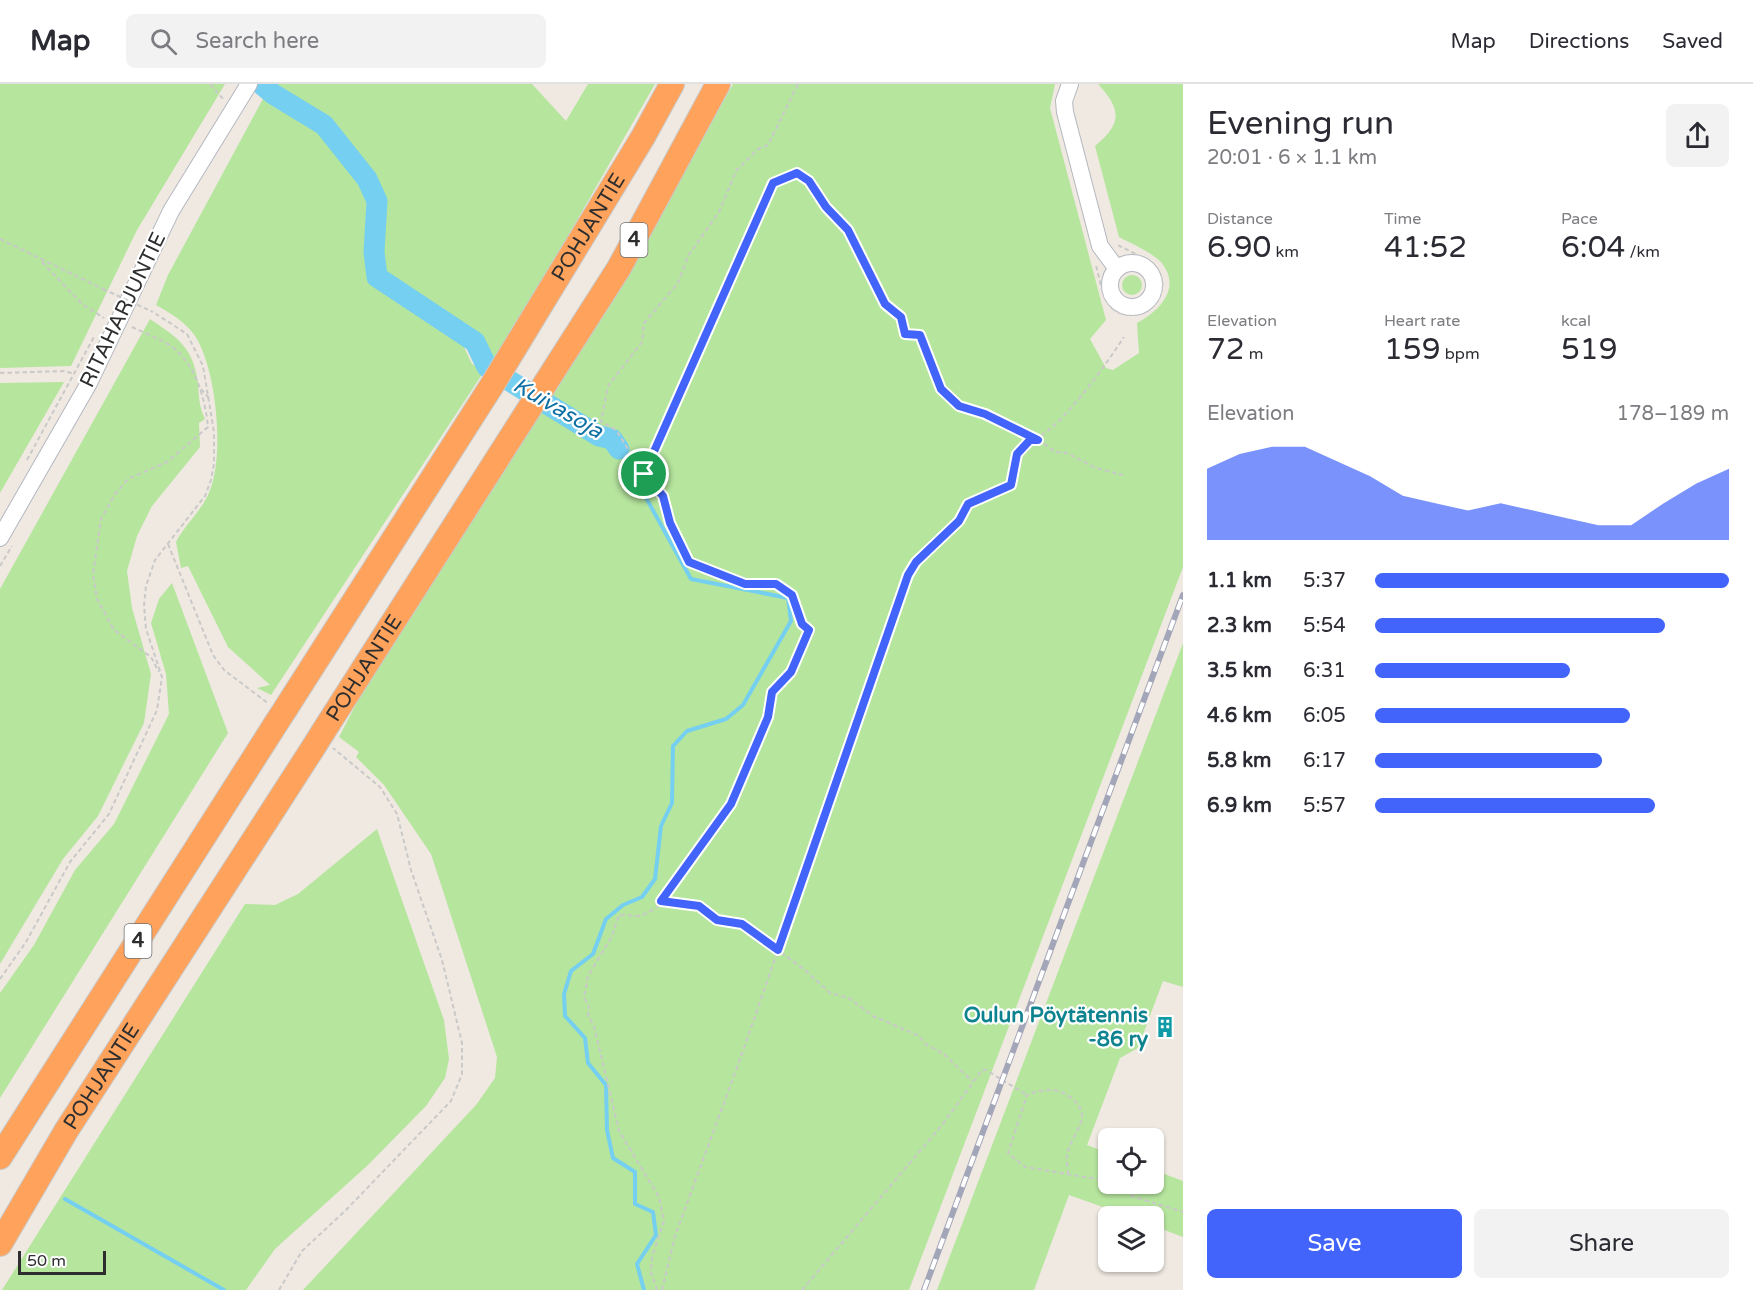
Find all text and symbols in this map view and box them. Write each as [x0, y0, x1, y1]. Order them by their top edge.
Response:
search box [126, 14, 546, 68]
text: Map [30, 24, 90, 58]
icon: search [147, 25, 180, 58]
text: Search here [195, 28, 319, 54]
text: Map [1450, 29, 1496, 54]
text: Directions [1529, 29, 1629, 54]
text: Saved [1662, 29, 1723, 54]
text: Evening run [1207, 104, 1394, 143]
button: share [1666, 104, 1729, 167]
text: 20:01 · 6 × 1.1 km [1207, 146, 1377, 170]
street label: POHJANTIE [546, 169, 630, 286]
text: Distance [1207, 209, 1273, 229]
text: Time [1384, 209, 1421, 229]
text: Pace [1561, 209, 1598, 229]
road number: 4 [620, 223, 648, 257]
street label: RITAHARJUNTIE [75, 228, 171, 392]
text: 6.90 [1207, 229, 1271, 266]
text: 41:52 [1384, 229, 1467, 266]
text: 6:04 [1561, 229, 1625, 266]
text: km [1271, 242, 1299, 262]
text: /km [1625, 242, 1660, 262]
text: Elevation [1207, 311, 1277, 331]
text: Heart rate [1384, 311, 1460, 331]
text: kcal [1561, 311, 1591, 331]
text: 72 [1207, 331, 1245, 368]
text: 159 [1384, 331, 1441, 368]
text: 519 [1561, 331, 1618, 368]
text: m [1245, 344, 1264, 364]
text: bpm [1441, 344, 1480, 364]
water label: Kuivasoja [508, 372, 608, 444]
text: Elevation [1207, 402, 1294, 426]
text: 178–189 m [1616, 402, 1729, 426]
pin [618, 448, 669, 499]
icon: arrive [627, 457, 660, 490]
text: 1.1 km [1207, 569, 1272, 593]
text: 5:37 [1303, 569, 1346, 593]
street label: POHJANTIE [321, 610, 407, 726]
text: 2.3 km [1207, 614, 1272, 638]
text: 5:54 [1303, 614, 1346, 638]
text: 3.5 km [1207, 659, 1272, 683]
text: 6:31 [1303, 659, 1346, 683]
text: 4.6 km [1207, 704, 1272, 728]
text: 6:05 [1303, 704, 1346, 728]
text: 5.8 km [1207, 749, 1271, 773]
text: 6:17 [1303, 749, 1346, 773]
text: 6.9 km [1207, 794, 1272, 818]
text: 5:57 [1303, 794, 1346, 818]
road number: 4 [124, 924, 152, 958]
place label: Oulun Pöytätennis -86 ry [964, 1003, 1149, 1052]
building icon: Oulun Pöytätennis -86 ry [1153, 1015, 1177, 1039]
street label: POHJANTIE [58, 1018, 145, 1134]
map controls [1098, 1128, 1164, 1272]
button: locate [1098, 1128, 1164, 1194]
button: layers [1098, 1206, 1164, 1272]
button: Save [1207, 1209, 1462, 1278]
button: Share [1474, 1209, 1729, 1278]
scale bar [18, 1248, 106, 1276]
text: 50 m [27, 1251, 66, 1271]

